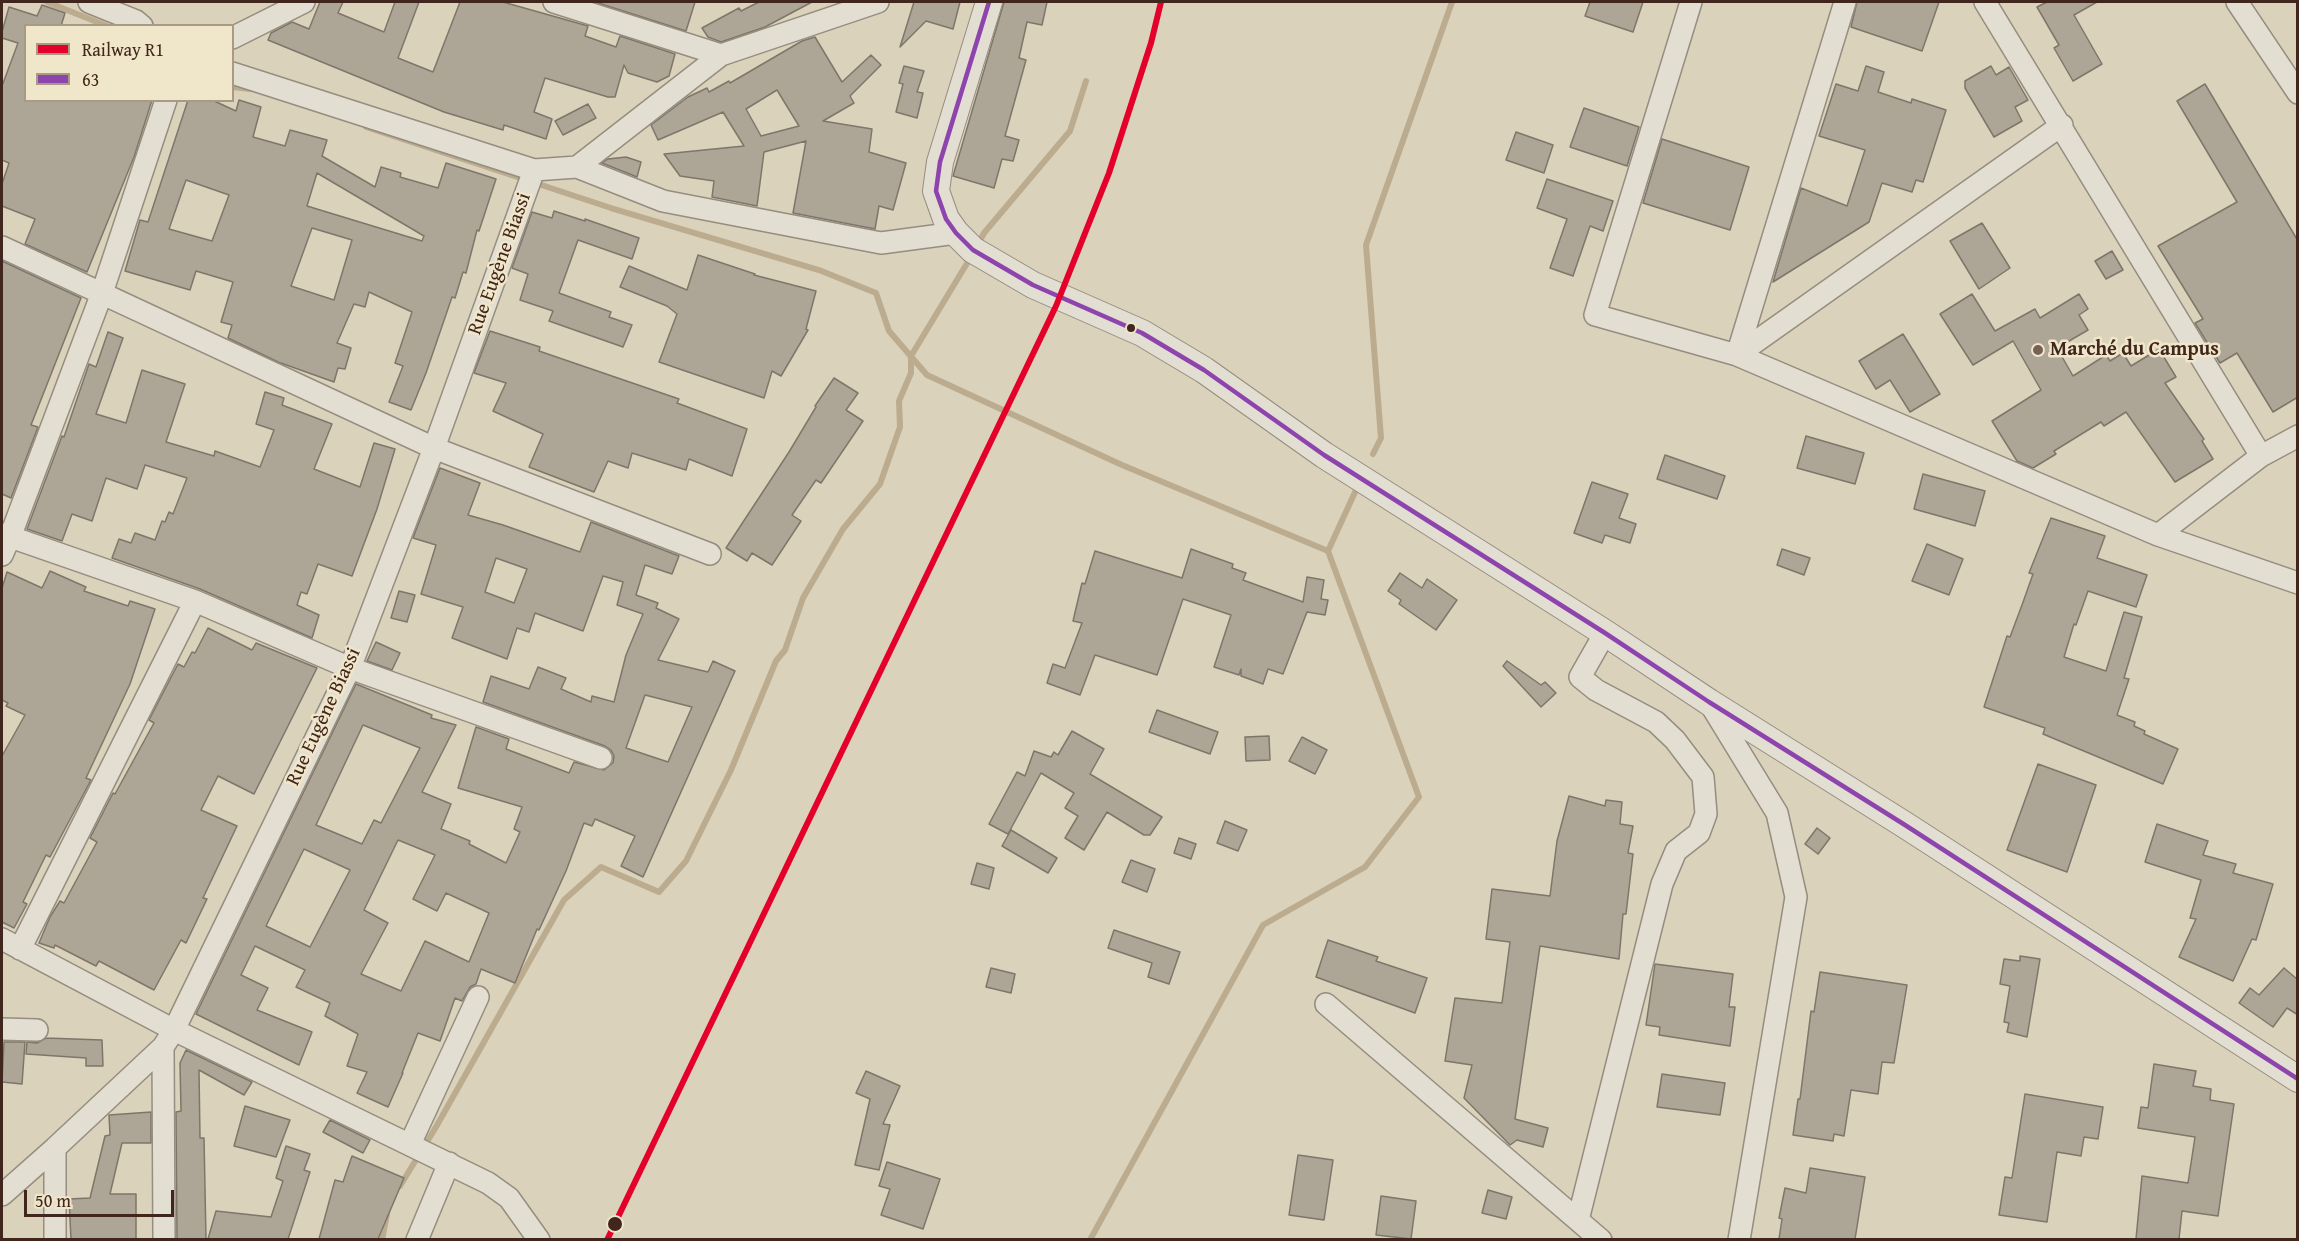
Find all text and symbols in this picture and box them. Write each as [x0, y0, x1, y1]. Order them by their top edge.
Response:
legend [24, 24, 234, 102]
text: Railway R1 [82, 36, 164, 63]
text: 63 [82, 66, 99, 93]
street label: Rue Eugène Biassi [463, 190, 537, 338]
unlabelled marker [1125, 322, 1137, 334]
place label: Marché du Campus [2050, 338, 2219, 362]
marker: Marché du Campus [2031, 343, 2045, 357]
street label: Rue Eugène Biassi [282, 644, 366, 790]
scale bar [27, 1178, 177, 1216]
text: 50 m [35, 1187, 71, 1214]
unlabelled marker [606, 1215, 624, 1233]

